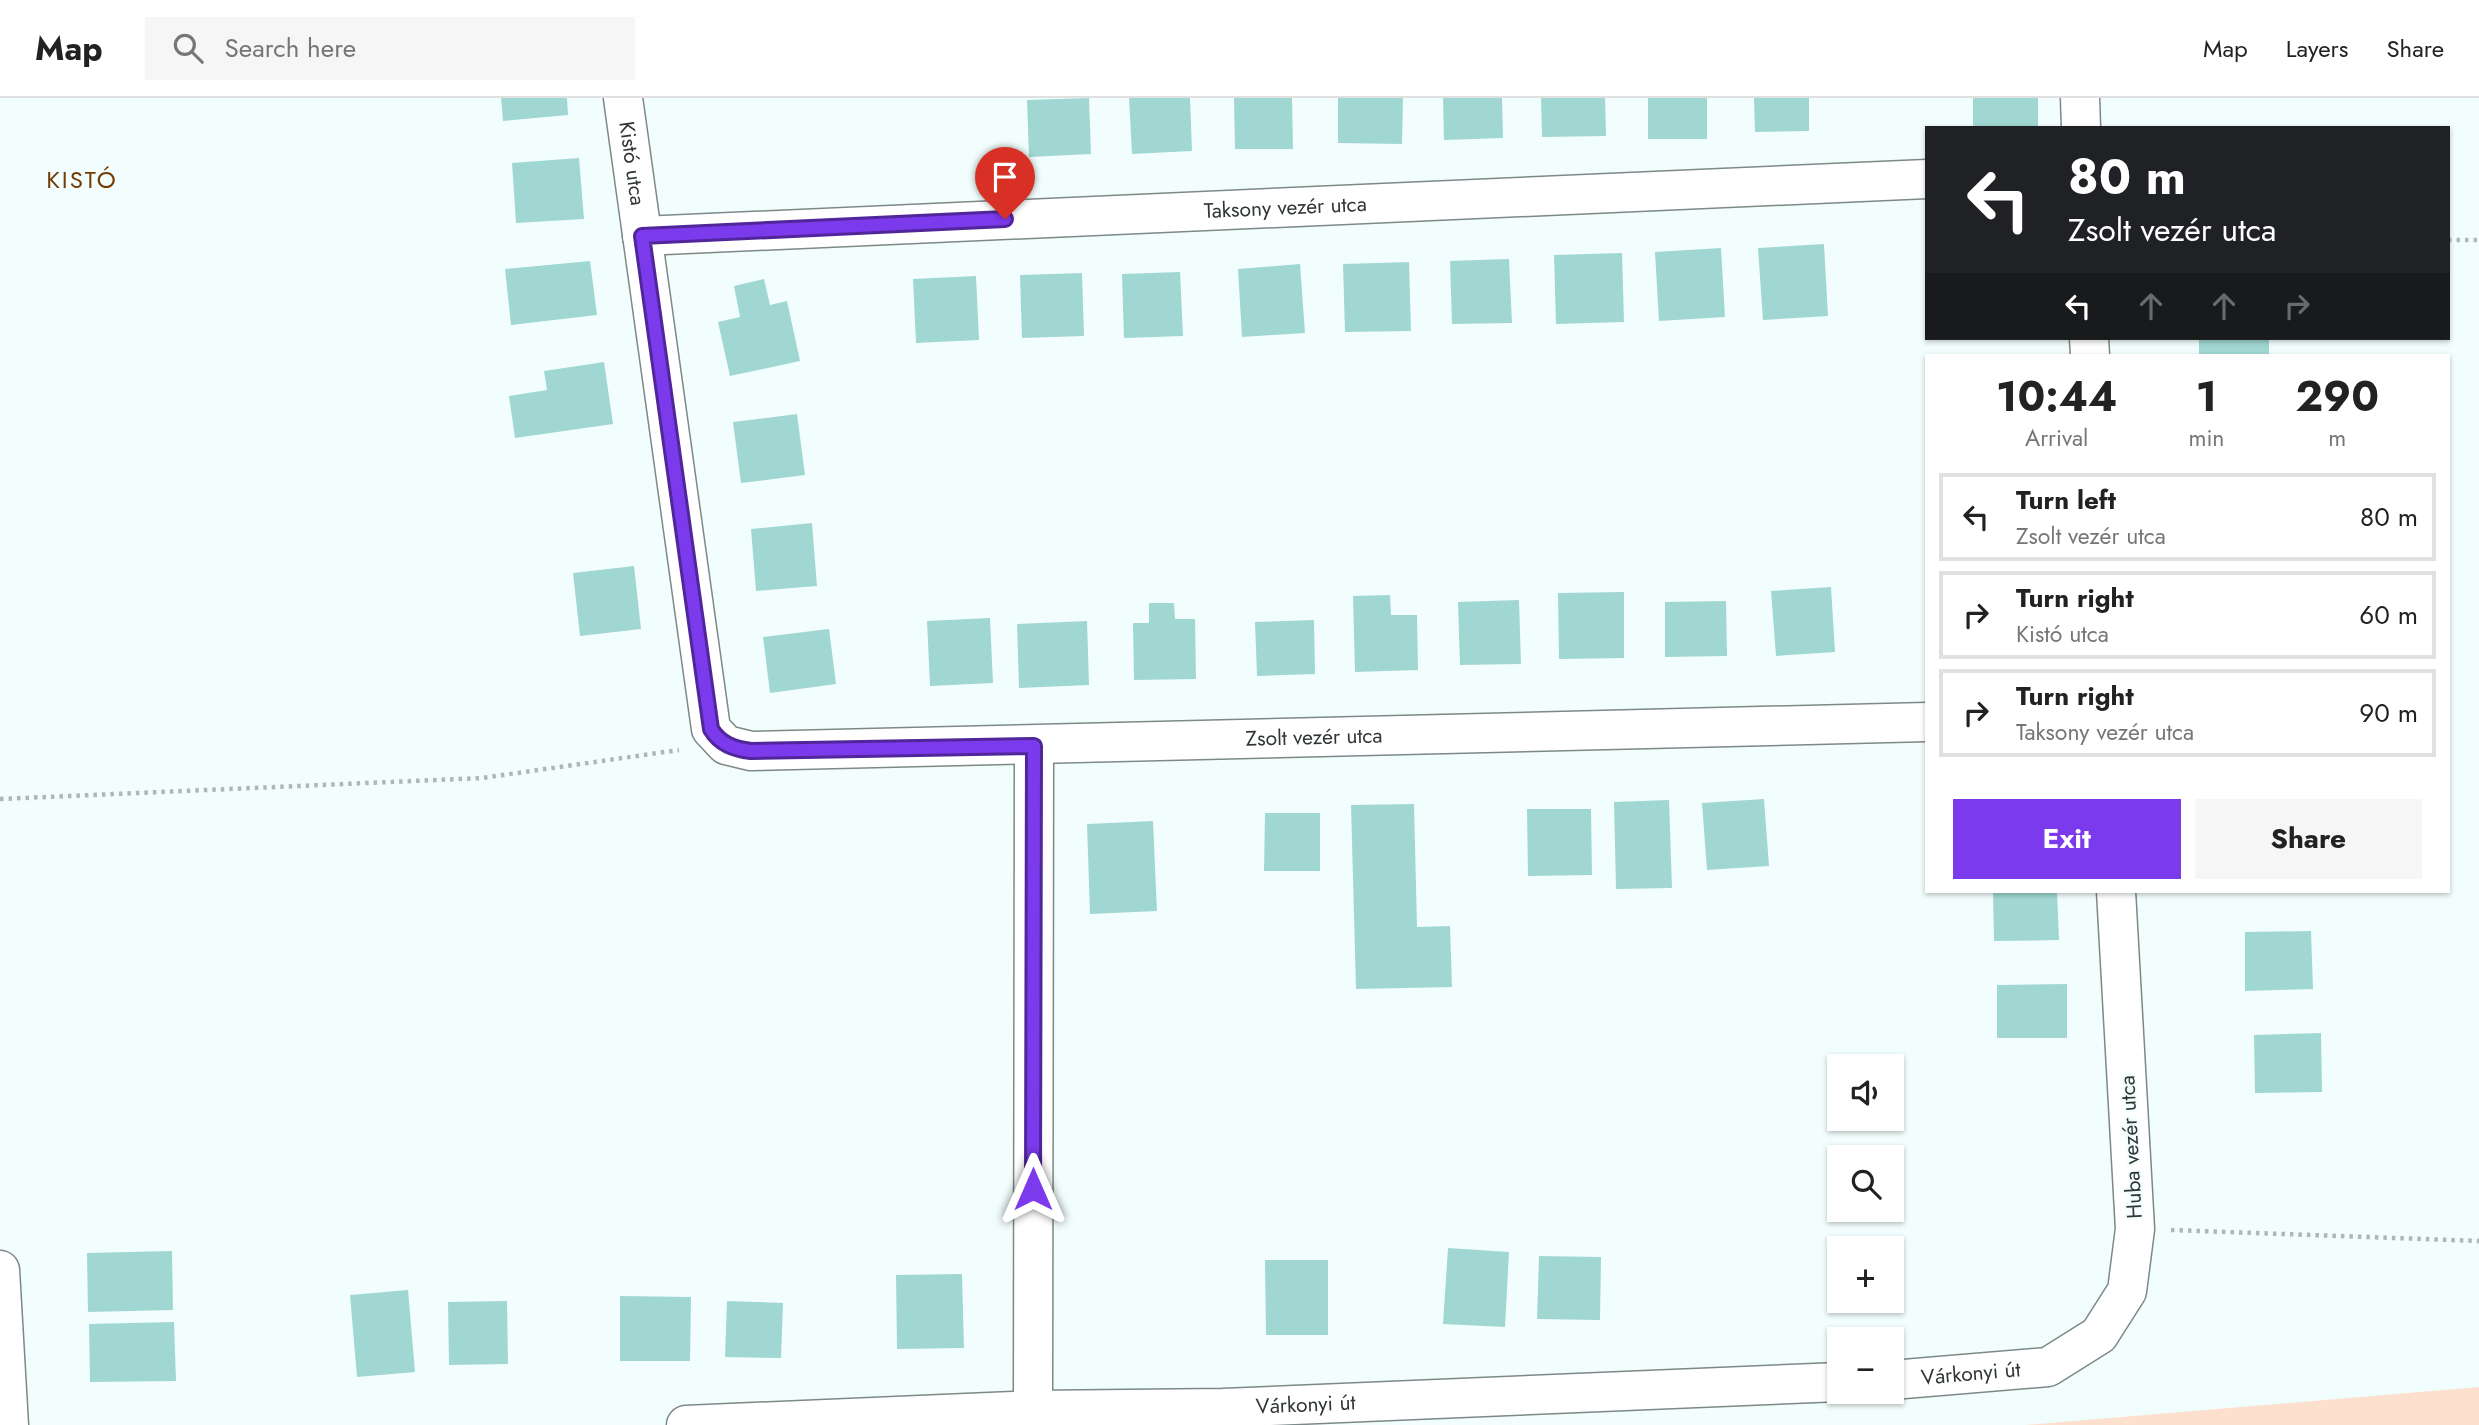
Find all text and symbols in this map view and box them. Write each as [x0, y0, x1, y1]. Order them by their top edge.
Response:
search box [145, 17, 635, 80]
text: Map [35, 25, 103, 72]
icon: search [169, 29, 207, 67]
text: Search here [225, 29, 356, 67]
text: Map [2203, 31, 2248, 66]
text: Layers [2286, 31, 2348, 66]
text: Share [2386, 31, 2444, 66]
street label: Kistó utca [611, 119, 653, 207]
text: 80 m [2068, 142, 2186, 212]
pin [975, 147, 1035, 219]
icon: left [1953, 154, 2044, 245]
icon: arrive [986, 158, 1024, 196]
district label: KISTÓ [46, 162, 118, 197]
street label: Taksony vezér utca [1203, 189, 1367, 226]
text: Zsolt vezér utca [2068, 207, 2277, 253]
icon: left [2059, 287, 2097, 325]
icon: ahead [2132, 287, 2170, 325]
icon: ahead [2205, 287, 2243, 325]
icon: right [2278, 287, 2316, 325]
text: 10:44 [1996, 366, 2117, 427]
text: 1 [2196, 366, 2217, 427]
text: 290 [2295, 366, 2379, 427]
text: Arrival [2025, 421, 2088, 455]
text: min [2188, 421, 2224, 455]
text: m [2328, 421, 2346, 455]
text: Turn left [2016, 481, 2116, 519]
icon: left [1957, 498, 1995, 536]
text: 80 m [2360, 498, 2418, 536]
text: Zsolt vezér utca [2016, 519, 2166, 553]
text: Turn right [2016, 579, 2134, 617]
icon: right [1957, 596, 1995, 634]
text: 60 m [2359, 596, 2418, 634]
text: Kistó utca [2016, 617, 2109, 651]
text: Turn right [2016, 677, 2134, 715]
icon: right [1957, 694, 1995, 732]
text: 90 m [2359, 694, 2418, 732]
text: Taksony vezér utca [2016, 715, 2194, 749]
street label: Zsolt vezér utca [1245, 720, 1383, 754]
button: Exit [1953, 799, 2181, 879]
button: Share [2195, 799, 2422, 879]
map controls [1827, 1054, 1904, 1404]
button: sound [1827, 1054, 1904, 1131]
street label: Huba vezér utca [2112, 1074, 2150, 1220]
button: search [1827, 1145, 1904, 1222]
position arrow [996, 1152, 1070, 1226]
button: + [1827, 1236, 1904, 1313]
button: − [1827, 1327, 1904, 1404]
street label: Várkonyi út [1920, 1354, 2022, 1393]
street label: Várkonyi út [1255, 1387, 1356, 1422]

